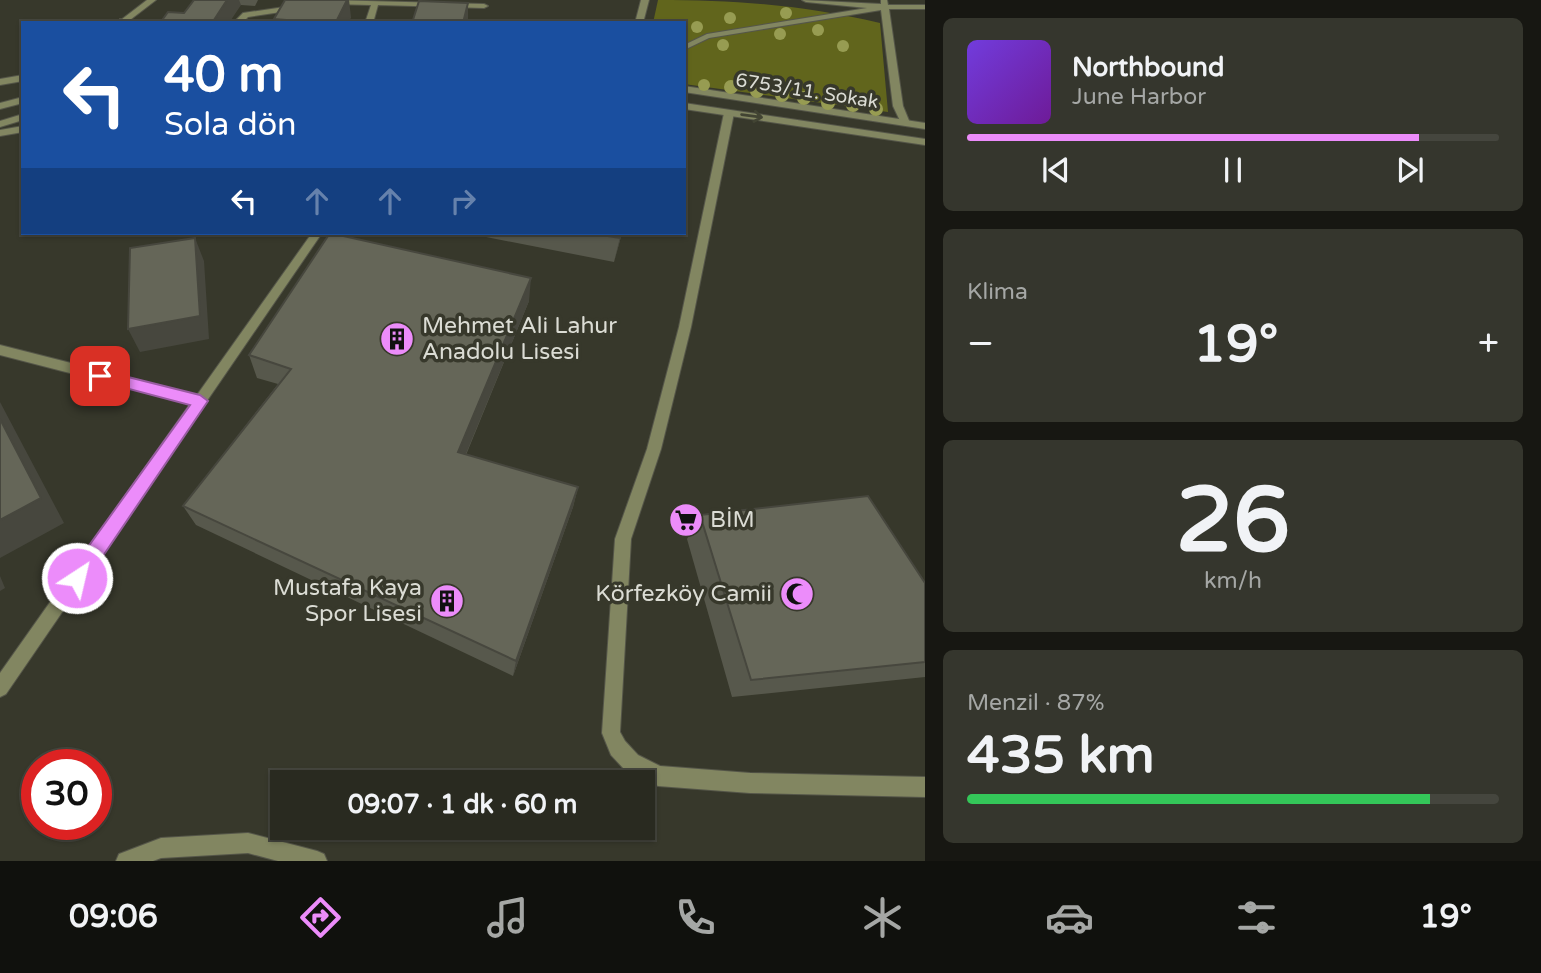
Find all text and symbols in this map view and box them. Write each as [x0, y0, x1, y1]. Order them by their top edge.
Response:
text: 40 m [164, 46, 283, 105]
icon: left [49, 49, 140, 140]
text: Northbound [1072, 52, 1224, 83]
street label: 6753/11. Sokak [734, 69, 880, 113]
text: June Harbor [1072, 83, 1206, 111]
text: Sola dön [164, 106, 297, 144]
one-way arrow [740, 110, 763, 123]
icon: previous [1037, 151, 1075, 189]
icon: pause [1214, 151, 1252, 189]
icon: next [1391, 151, 1429, 189]
icon: left [225, 182, 263, 220]
icon: ahead [298, 182, 336, 220]
icon: ahead [371, 182, 409, 220]
icon: right [444, 182, 482, 220]
text: Klima [967, 278, 1028, 306]
place label: Mehmet Ali Lahur Anadolu Lisesi [422, 312, 617, 366]
text: 19° [1193, 313, 1278, 376]
building icon: Mehmet Ali Lahur Anadolu Lisesi [378, 320, 416, 358]
text: − [967, 321, 994, 367]
text: + [1478, 321, 1499, 367]
pin [70, 346, 130, 406]
icon: arrive [81, 357, 119, 395]
text: 26 [1176, 466, 1290, 576]
supermarket icon: BİM [667, 501, 705, 539]
place label: BİM [710, 506, 755, 534]
position arrow [40, 541, 114, 615]
text: km/h [1204, 567, 1262, 595]
place label: Mustafa Kaya Spor Lisesi [273, 574, 422, 628]
mosque icon: Körfezköy Camii [778, 575, 816, 613]
place label: Körfezköy Camii [595, 580, 772, 608]
building icon: Mustafa Kaya Spor Lisesi [428, 582, 466, 620]
text: Menzil · 87% [967, 689, 1104, 717]
text: 435 km [967, 724, 1155, 787]
speed limit sign: 30 [21, 749, 112, 840]
text: 09:07 · 1 dk · 60 m [348, 789, 577, 820]
icon: directions [296, 893, 345, 942]
icon: music [483, 893, 532, 942]
icon: phone [671, 893, 720, 942]
icon: climate [858, 893, 907, 942]
icon: car [1045, 893, 1094, 942]
icon: filters [1232, 893, 1281, 942]
text: 09:06 [69, 898, 158, 936]
text: 19° [1419, 898, 1472, 936]

